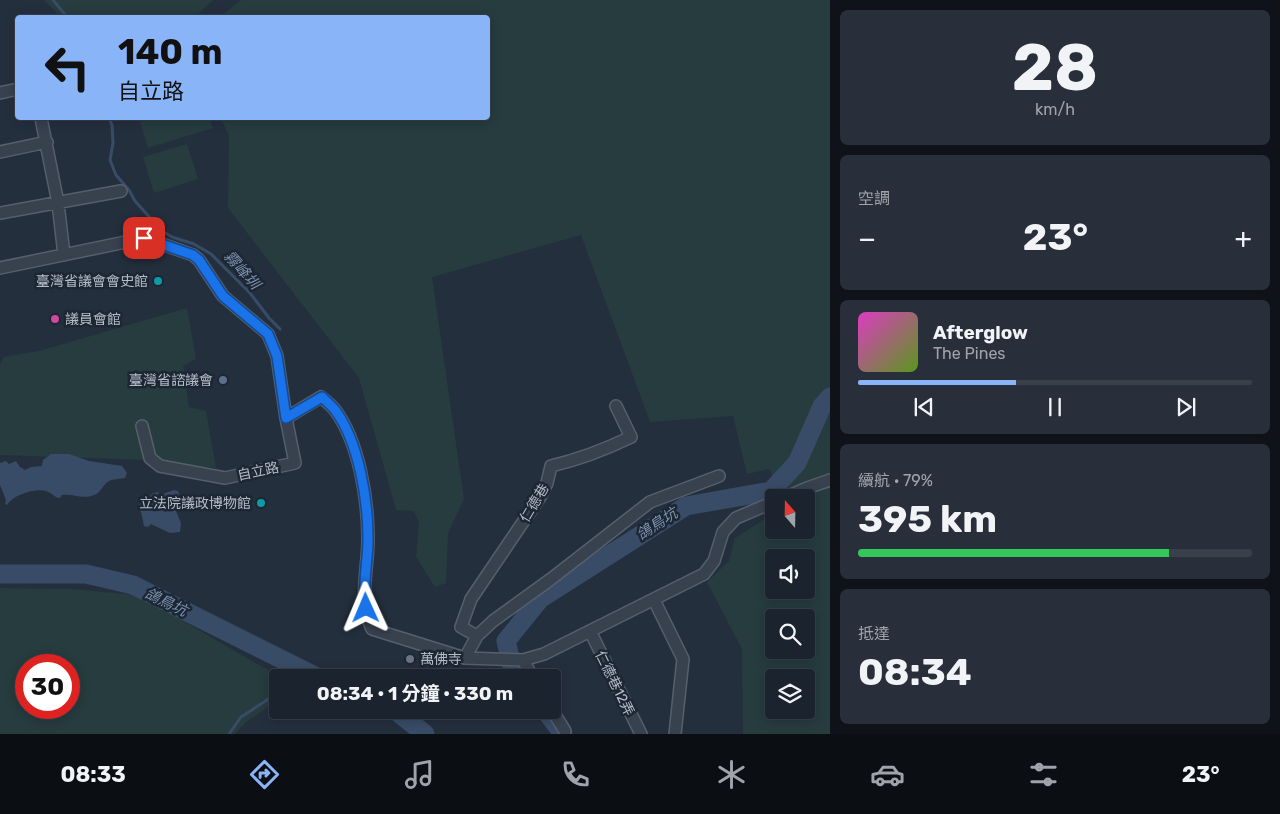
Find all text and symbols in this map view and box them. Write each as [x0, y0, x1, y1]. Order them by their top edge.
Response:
text: 28 [1012, 29, 1098, 106]
text: 140 m [118, 31, 223, 73]
icon: left [35, 35, 100, 100]
text: 自立路 [118, 78, 184, 105]
text: km/h [1035, 100, 1075, 119]
text: 空調 [858, 189, 890, 208]
text: 23° [1023, 214, 1088, 260]
pin [123, 217, 165, 259]
text: − [858, 222, 876, 255]
text: + [1235, 222, 1252, 255]
icon: arrive [130, 224, 158, 252]
water label: 霧峰圳 [220, 247, 265, 294]
place label: 臺灣省議會會史館 [36, 273, 148, 290]
marker: 臺灣省議會會史館 [152, 275, 164, 287]
place label: 議員會館 [65, 311, 121, 328]
marker: 議員會館 [49, 313, 61, 325]
text: Afterglow [933, 321, 1028, 344]
text: The Pines [933, 344, 1006, 363]
place label: 臺灣省諮議會 [129, 372, 213, 389]
marker: 臺灣省諮議會 [217, 374, 229, 386]
icon: previous [910, 393, 938, 421]
icon: pause [1041, 393, 1069, 421]
icon: next [1172, 393, 1200, 421]
street label: 自立路 [236, 459, 280, 484]
text: 續航 · 79% [858, 471, 933, 490]
street label: 仁德巷 [516, 481, 553, 526]
north arrow [765, 489, 815, 539]
map controls [765, 489, 815, 719]
place label: 立法院議政博物館 [139, 495, 251, 512]
text: 395 km [858, 496, 997, 542]
marker: 立法院議政博物館 [255, 497, 267, 509]
water label: 鴿鳥坑 [633, 503, 682, 544]
button: sound [765, 549, 815, 599]
position arrow [339, 581, 391, 633]
water label: 鴿鳥坑 [142, 584, 192, 621]
button: search [765, 609, 815, 659]
text: 抵達 [858, 624, 890, 643]
street label: 仁德巷12弄 [592, 648, 638, 719]
text: 08:34 [858, 649, 972, 695]
place label: 萬佛寺 [420, 651, 462, 668]
marker: 萬佛寺 [404, 653, 416, 665]
speed limit sign: 30 [15, 654, 80, 719]
button: layers [765, 669, 815, 719]
text: 08:34 · 1 分鐘 · 330 m [317, 682, 513, 705]
icon: directions [247, 757, 282, 792]
icon: music [402, 757, 437, 792]
icon: phone [558, 757, 593, 792]
icon: climate [714, 757, 749, 792]
icon: car [870, 757, 905, 792]
icon: filters [1026, 757, 1061, 792]
text: 08:33 [60, 761, 126, 788]
text: 23° [1182, 761, 1220, 788]

